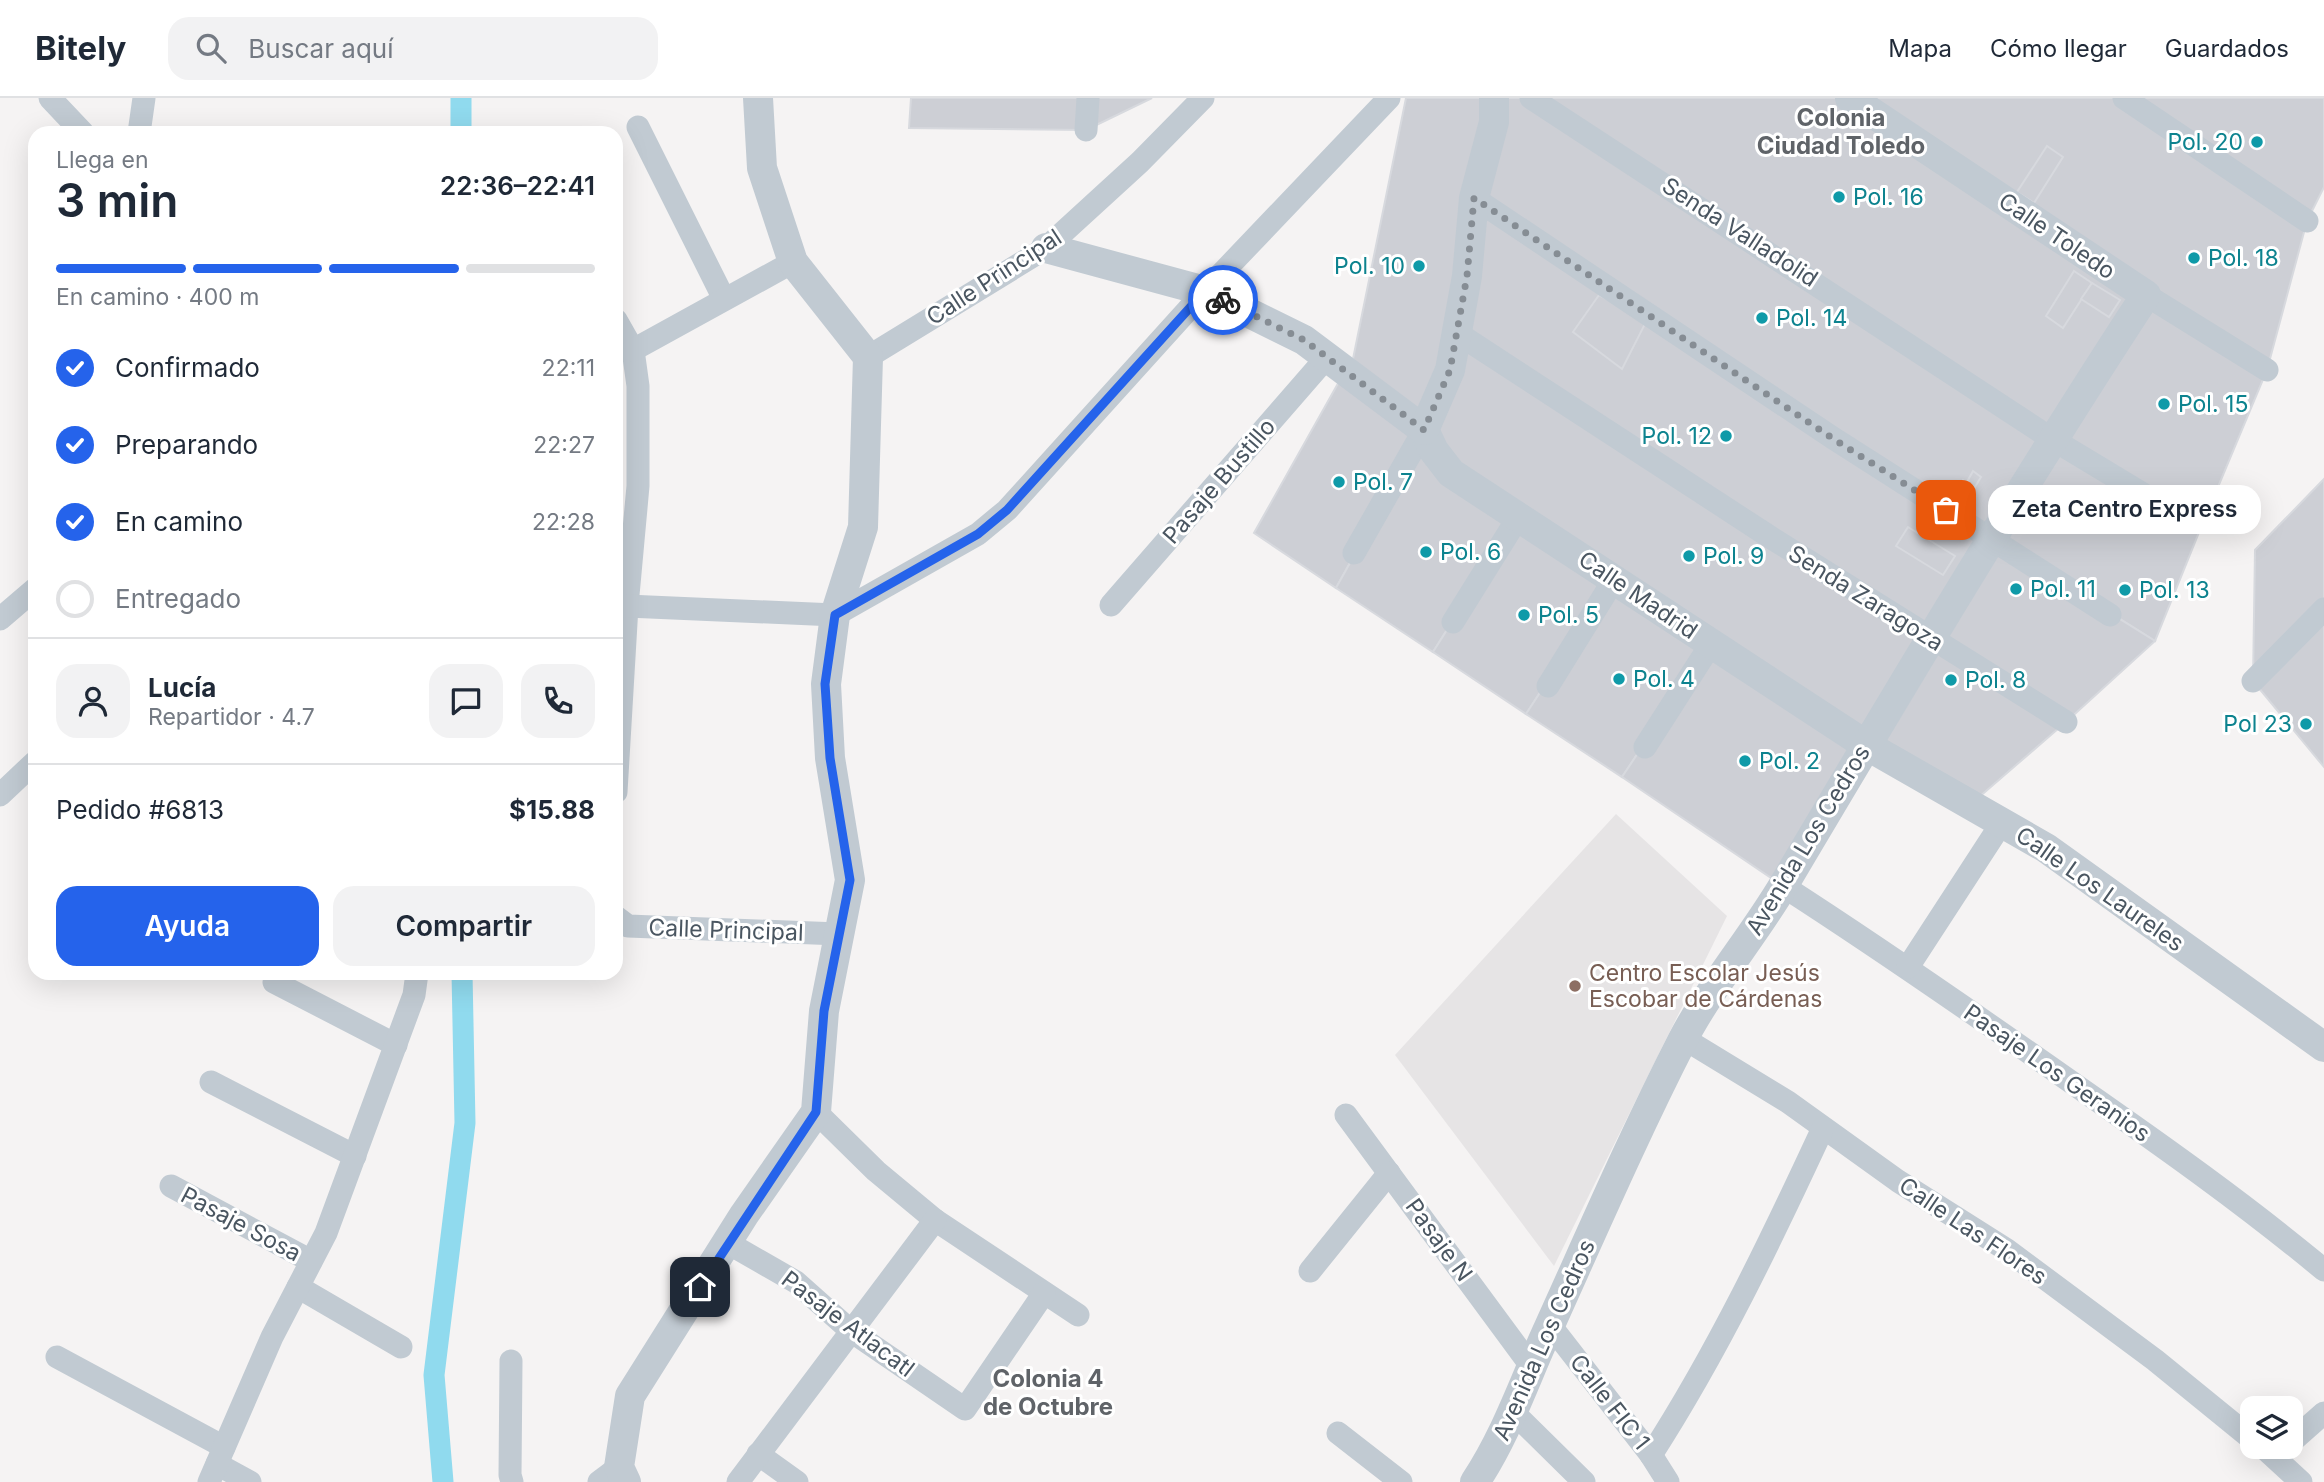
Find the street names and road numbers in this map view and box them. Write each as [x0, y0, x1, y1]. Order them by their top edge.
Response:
street label: Senda Valladolid [1657, 171, 1823, 293]
street label: Calle Toledo [1993, 187, 2121, 285]
street label: Calle Principal [921, 223, 1067, 331]
street label: Pasaje Bustillo [1157, 413, 1281, 549]
street label: Senda Zaragoza [1783, 539, 1949, 657]
street label: Calle Madrid [1573, 545, 1703, 645]
street label: Avenida Los Cedros [1740, 740, 1876, 940]
street label: Calle Los Laureles [2011, 821, 2189, 957]
street label: Calle Principal [648, 913, 804, 947]
street label: Pasaje Los Geranios [1959, 998, 2155, 1148]
street label: Calle Las Flores [1894, 1171, 2052, 1291]
street label: Pasaje Sosa [176, 1181, 306, 1267]
street label: Pasaje N [1400, 1193, 1478, 1287]
street label: Avenida Los Cedros [1487, 1235, 1601, 1445]
street label: Pasaje Atlacatl [776, 1265, 920, 1383]
street label: Calle FIC 1 [1564, 1349, 1656, 1455]

